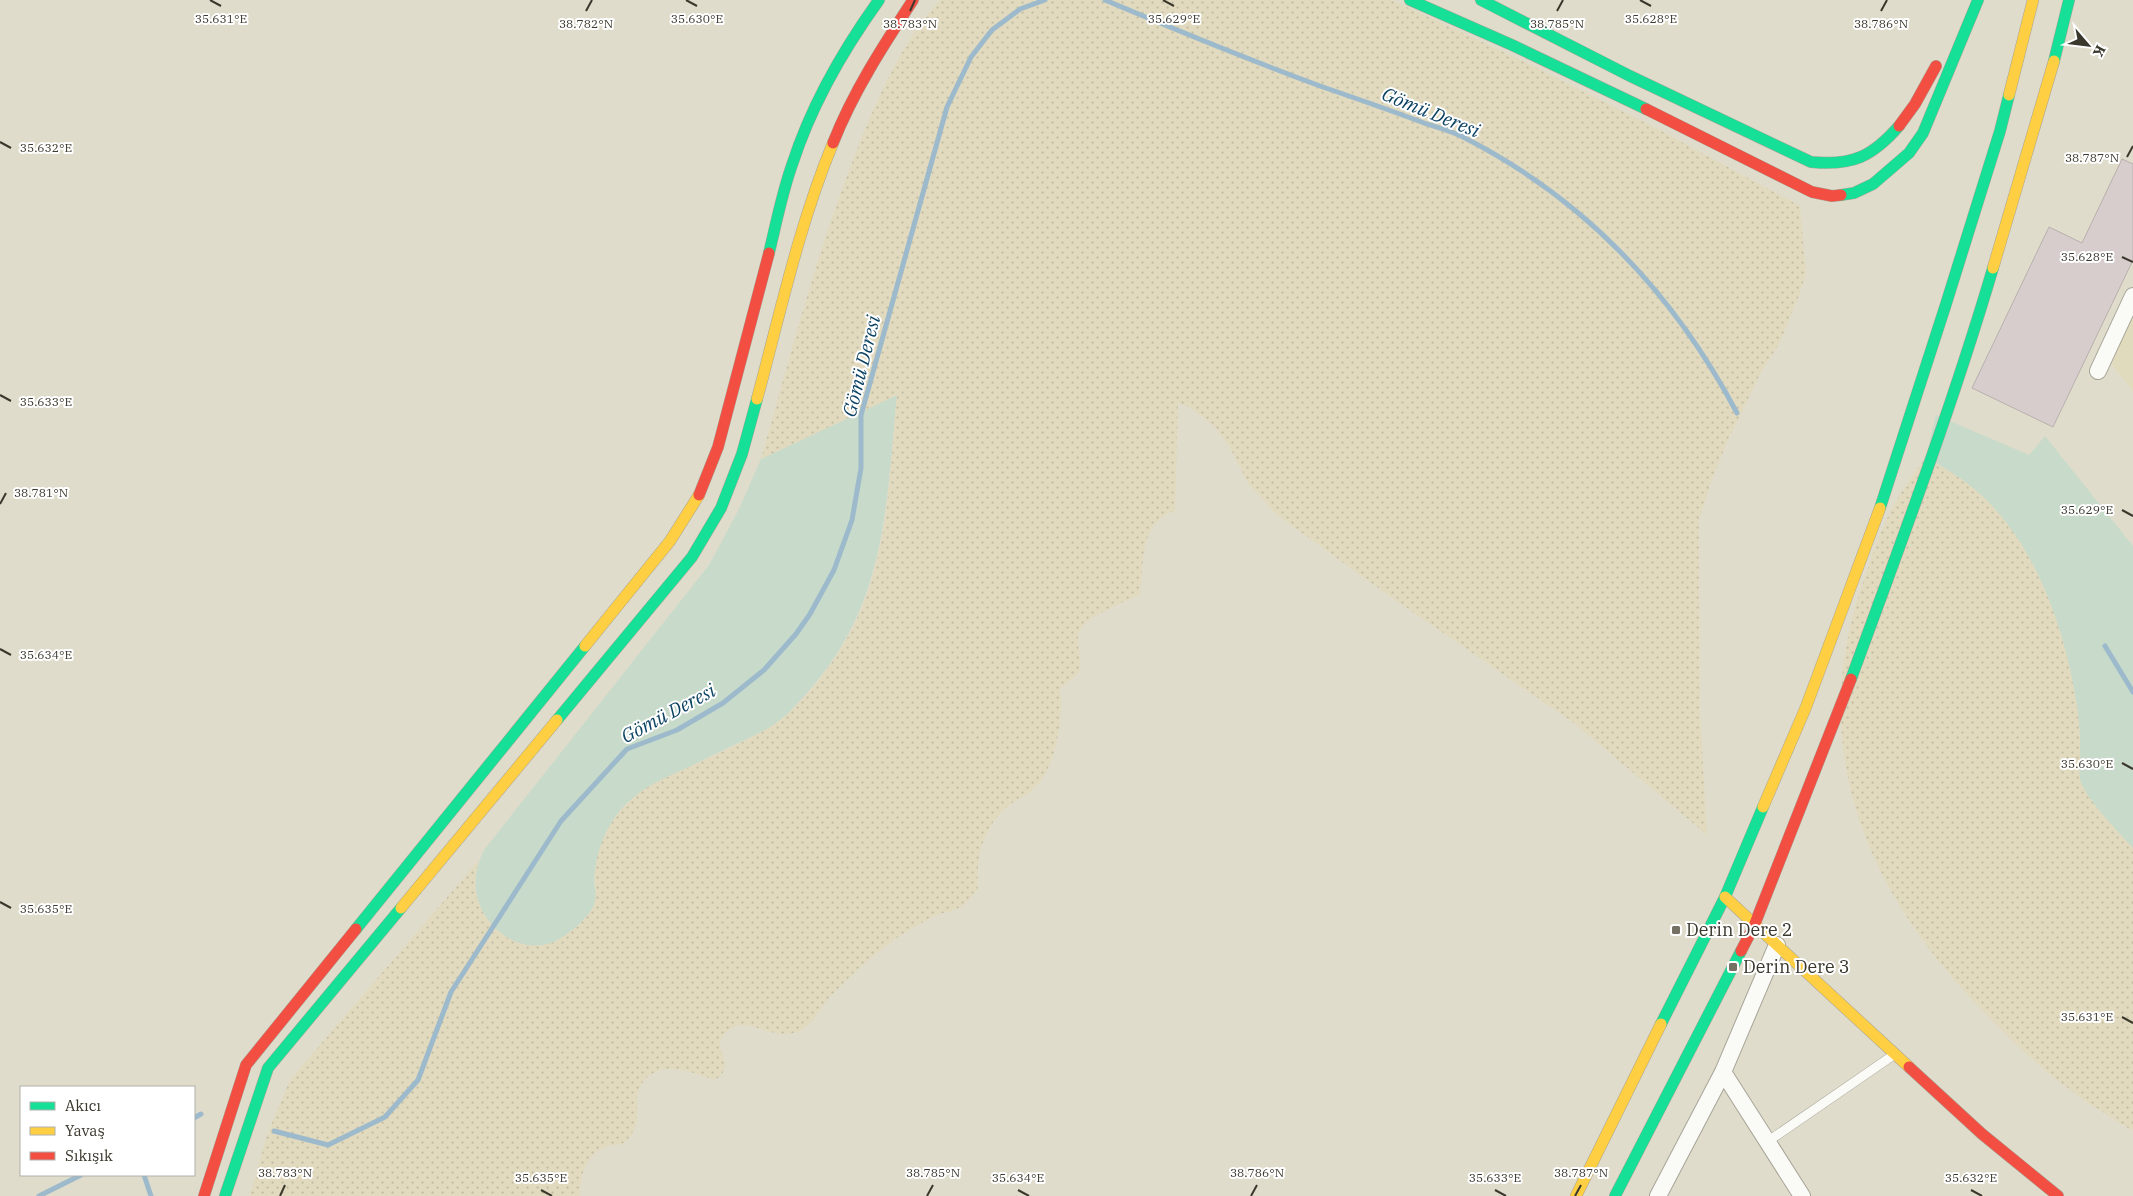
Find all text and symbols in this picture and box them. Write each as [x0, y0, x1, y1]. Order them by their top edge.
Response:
text: 35.631°E [195, 11, 247, 26]
text: 35.630°E [671, 11, 723, 26]
text: 35.629°E [1148, 11, 1200, 26]
text: 35.628°E [1625, 11, 1677, 26]
text: 38.782°N [559, 16, 613, 31]
text: 38.783°N [883, 16, 937, 31]
text: 38.785°N [1530, 16, 1584, 31]
text: 38.786°N [1854, 16, 1908, 31]
north arrow [2063, 20, 2113, 70]
text: K [2089, 42, 2110, 60]
water label: Gömü Deresi [1379, 81, 1484, 143]
text: 35.632°E [20, 140, 72, 155]
text: 38.787°N [2065, 150, 2119, 165]
text: 35.628°E [2061, 249, 2113, 264]
water label: Gömü Deresi [837, 313, 885, 419]
text: 35.633°E [20, 394, 72, 409]
text: 38.781°N [14, 485, 68, 500]
text: 35.629°E [2061, 502, 2113, 517]
text: 35.634°E [20, 647, 72, 662]
water label: Gömü Deresi [617, 678, 720, 748]
text: 35.630°E [2061, 756, 2113, 771]
text: 35.635°E [20, 901, 72, 916]
place label: Derin Dere 2 [1686, 918, 1793, 941]
marker: Derin Dere 2 [1670, 924, 1682, 936]
place label: Derin Dere 3 [1743, 955, 1850, 978]
marker: Derin Dere 3 [1727, 961, 1739, 973]
text: 35.631°E [2061, 1009, 2113, 1024]
legend [20, 1086, 195, 1176]
text: Akıcı [65, 1096, 101, 1115]
text: Yavaş [65, 1121, 105, 1140]
text: Sıkışık [65, 1146, 113, 1165]
text: 38.783°N [258, 1165, 312, 1180]
text: 38.785°N [906, 1165, 960, 1180]
text: 38.786°N [1230, 1165, 1284, 1180]
text: 38.787°N [1554, 1165, 1608, 1180]
text: 35.635°E [515, 1170, 567, 1185]
text: 35.634°E [992, 1170, 1044, 1185]
text: 35.633°E [1469, 1170, 1521, 1185]
text: 35.632°E [1945, 1170, 1997, 1185]

